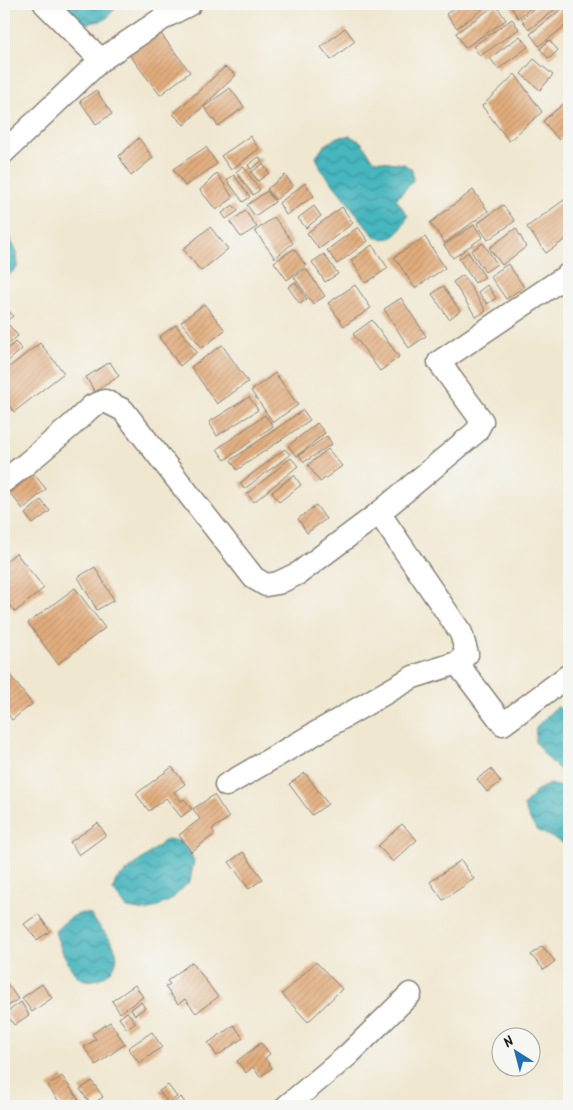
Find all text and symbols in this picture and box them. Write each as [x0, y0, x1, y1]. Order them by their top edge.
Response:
north arrow [490, 1028, 540, 1078]
text: N [499, 1031, 519, 1054]

